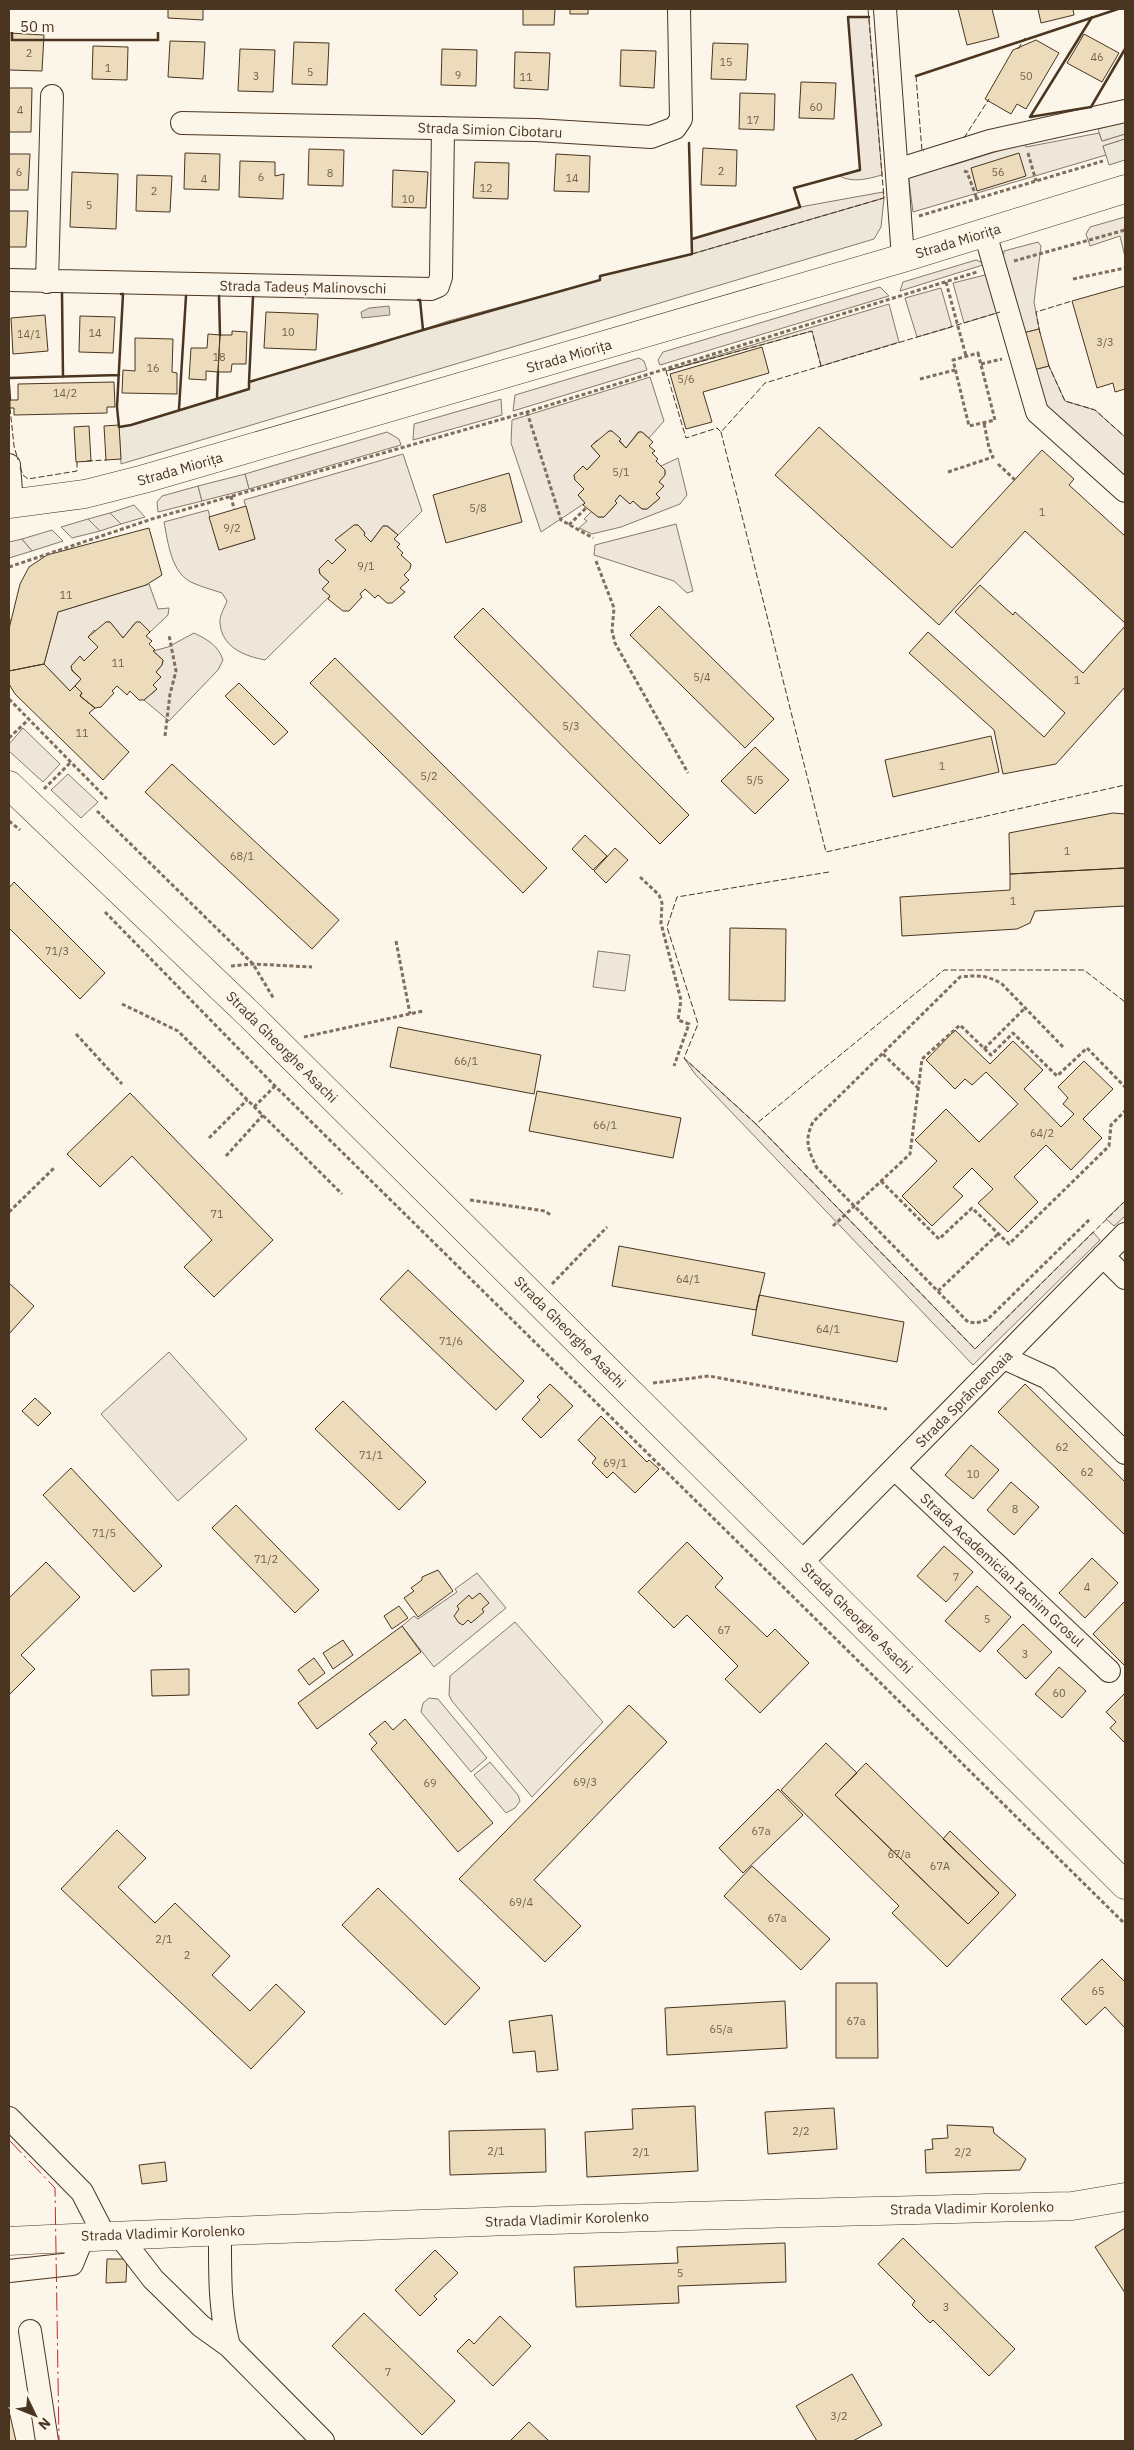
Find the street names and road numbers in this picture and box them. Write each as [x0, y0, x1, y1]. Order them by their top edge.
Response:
street label: Strada Simion Cibotaru [417, 118, 563, 142]
street label: Strada Miorița [913, 219, 1003, 263]
street label: Strada Tadeuș Malinovschi [219, 277, 387, 297]
street label: Strada Miorița [524, 335, 614, 377]
street label: Strada Miorița [135, 448, 225, 490]
street label: Strada Gheorghe Asachi [222, 987, 342, 1107]
street label: Strada Gheorghe Asachi [510, 1272, 630, 1392]
street label: Strada Sprâncenoaia [912, 1346, 1017, 1451]
street label: Strada Academician Iachim Grosul [916, 1489, 1088, 1651]
street label: Strada Gheorghe Asachi [797, 1558, 917, 1678]
street label: Strada Vladimir Korolenko [890, 2198, 1054, 2218]
street label: Strada Vladimir Korolenko [485, 2207, 649, 2231]
street label: Strada Vladimir Korolenko [81, 2221, 245, 2245]

